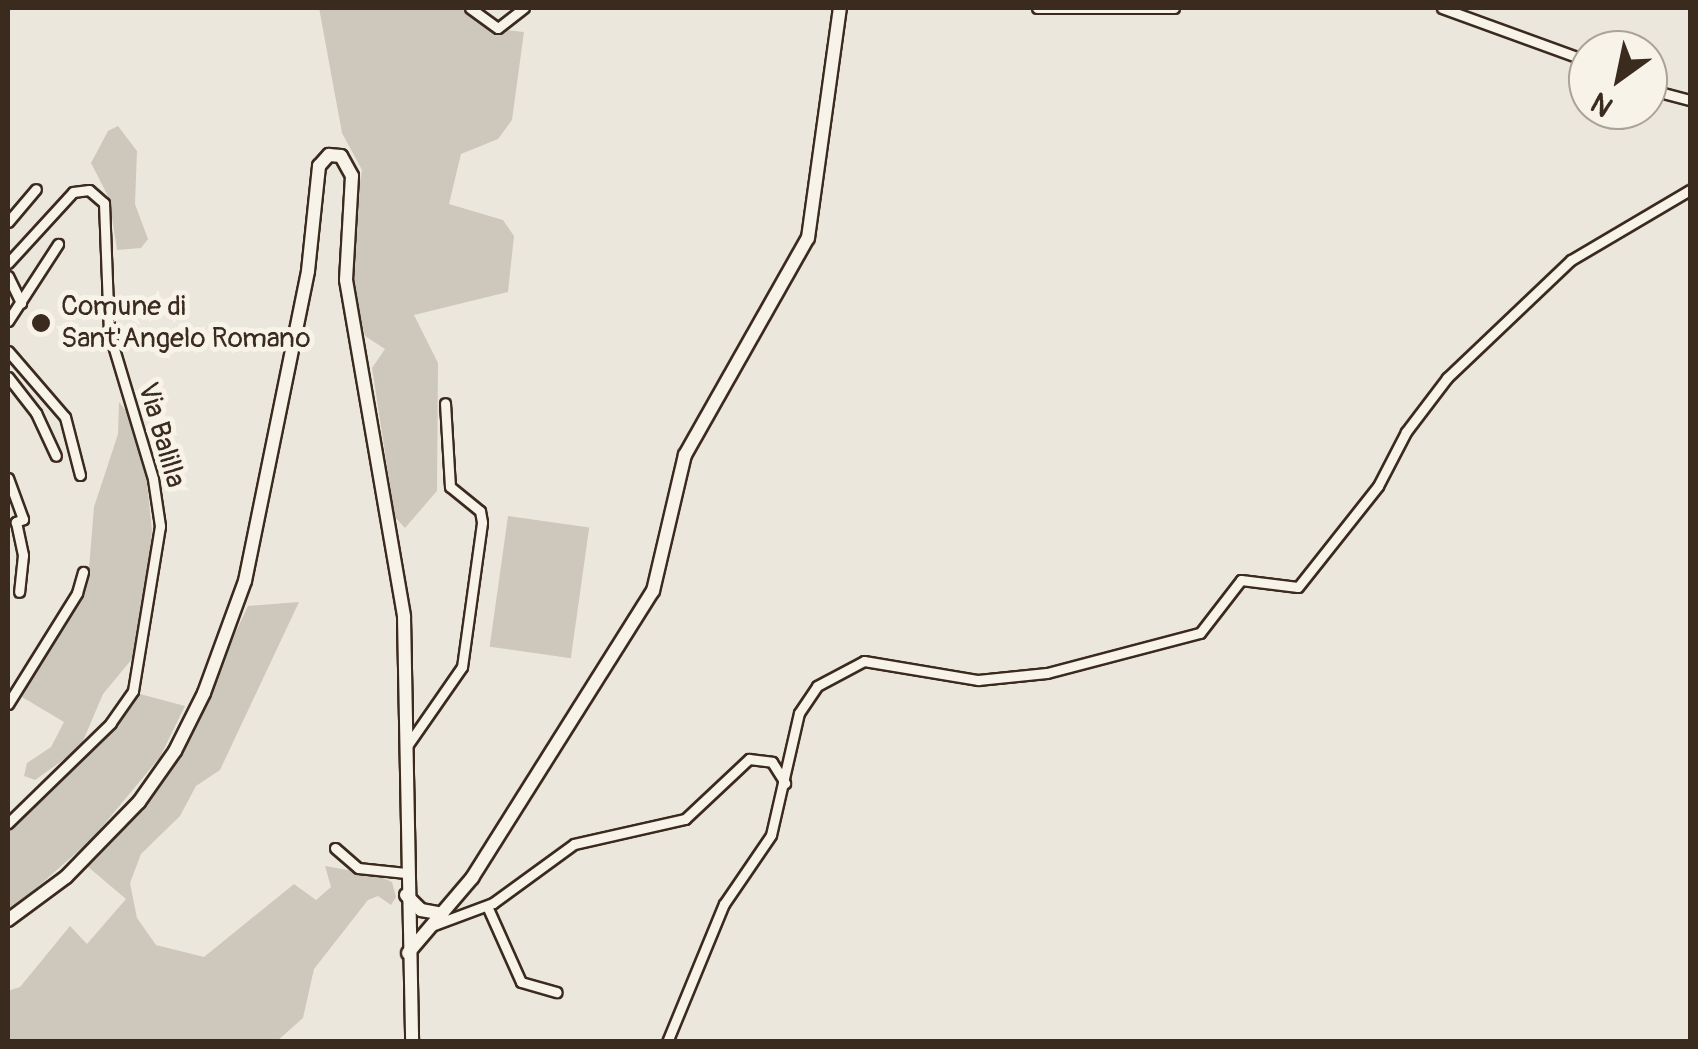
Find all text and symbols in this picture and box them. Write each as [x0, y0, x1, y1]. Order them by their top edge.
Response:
north arrow [1568, 30, 1668, 130]
text: N [1585, 84, 1620, 124]
place label: Comune di Sant'Angelo Romano [61, 290, 310, 356]
marker: Comune di Sant'Angelo Romano [30, 312, 52, 334]
street label: Via Balilla [130, 379, 192, 491]

